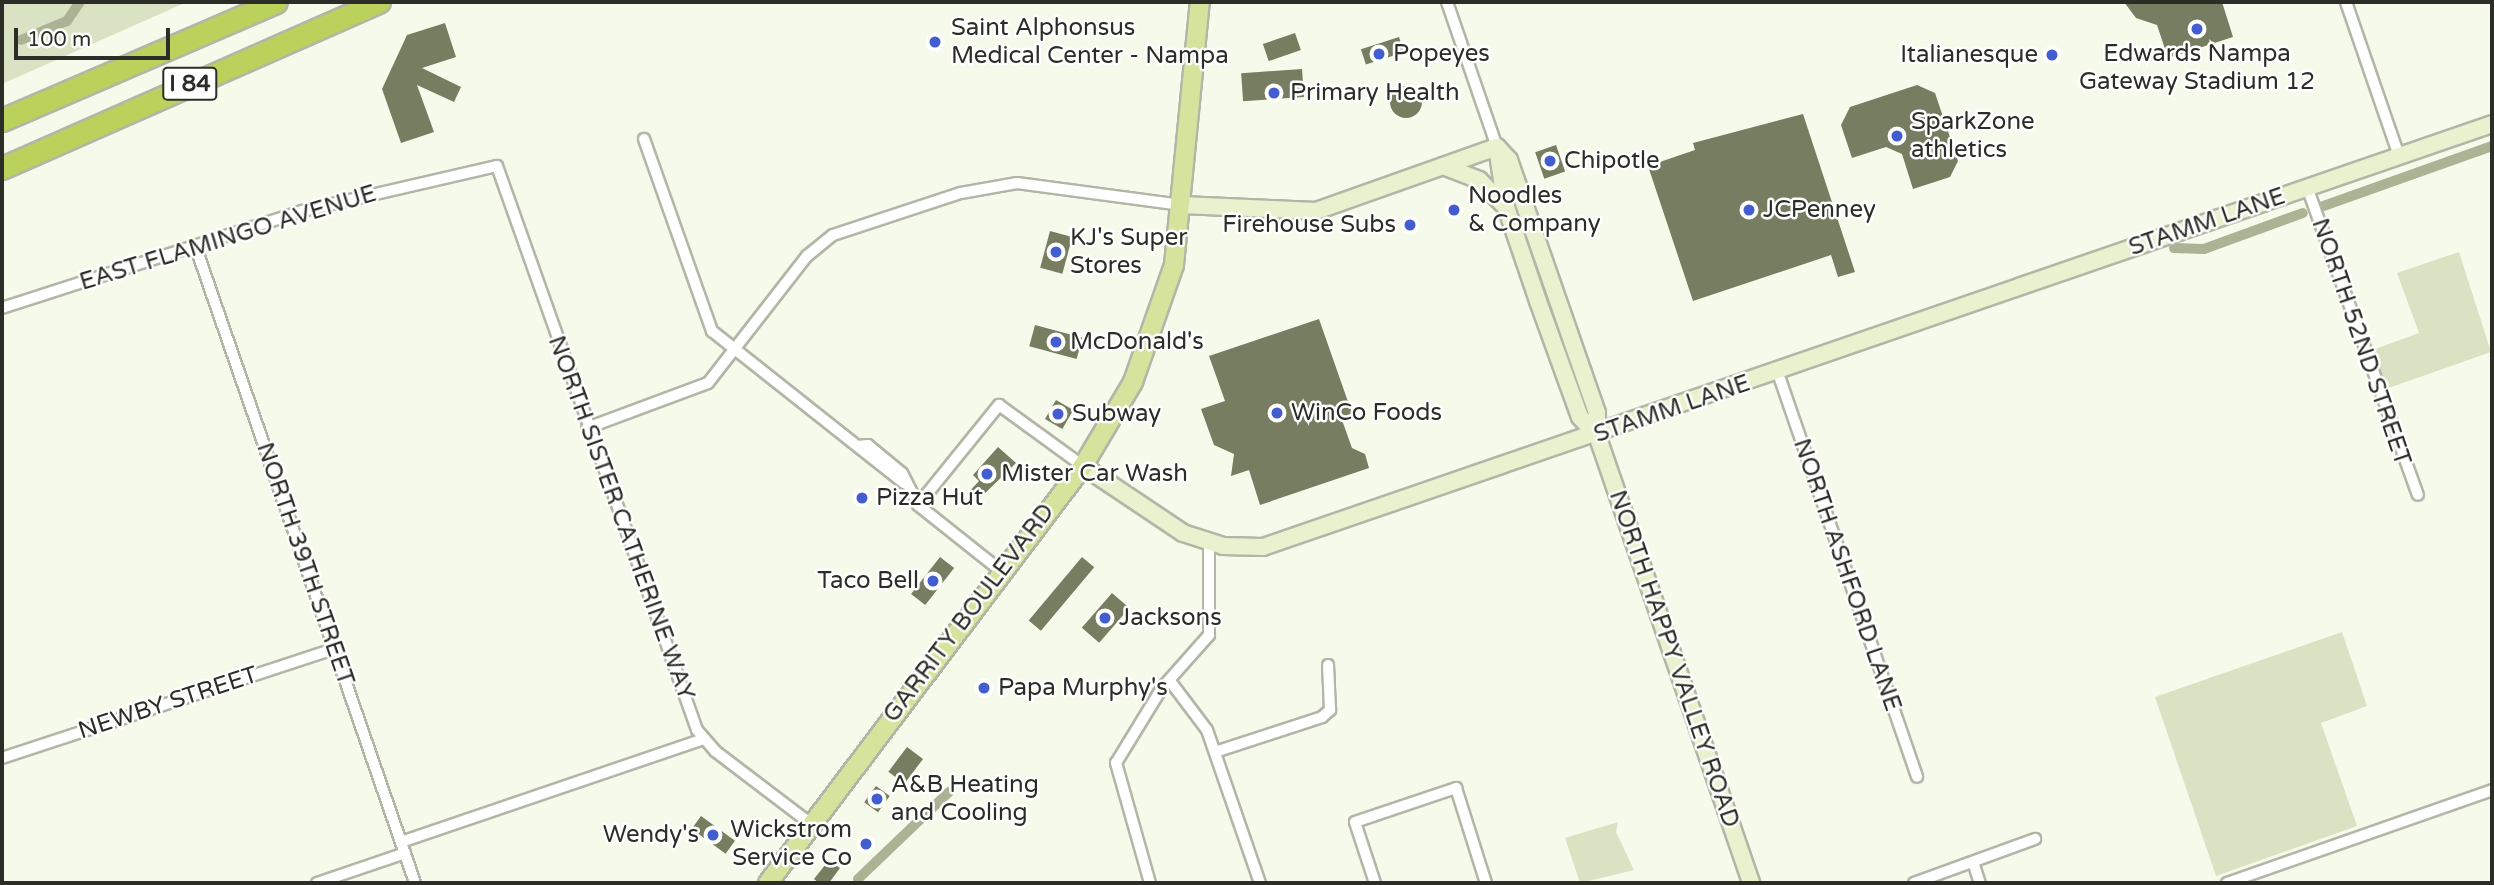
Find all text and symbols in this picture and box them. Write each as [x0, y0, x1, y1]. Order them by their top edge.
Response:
scale bar [18, 14, 173, 58]
place label: Saint Alphonsus Medical Center - Nampa [951, 14, 1229, 70]
marker: Edwards Nampa Gateway Stadium 12 [2189, 21, 2205, 37]
text: 100 m [27, 27, 91, 52]
marker: Saint Alphonsus Medical Center - Nampa [925, 32, 945, 52]
place label: Popeyes [1393, 40, 1490, 68]
place label: Edwards Nampa Gateway Stadium 12 [2079, 40, 2315, 96]
place label: Italianesque [1900, 41, 2038, 69]
marker: Popeyes [1371, 46, 1387, 62]
marker: Italianesque [2044, 47, 2060, 63]
road number: I 84 [162, 64, 218, 104]
place label: Primary Health [1290, 79, 1460, 107]
marker: Primary Health [1264, 83, 1284, 103]
place label: SparkZone athletics [1911, 108, 2035, 164]
marker: SparkZone athletics [1889, 128, 1905, 144]
place label: Chipotle [1564, 147, 1660, 175]
marker: Chipotle [1542, 153, 1558, 169]
street label: EAST FLAMINGO AVENUE [76, 179, 380, 297]
place label: Noodles & Company [1468, 182, 1601, 238]
street label: STAMM LANE [2125, 182, 2289, 262]
place label: JCPenney [1763, 196, 1876, 224]
marker: Noodles & Company [1446, 202, 1462, 218]
marker: JCPenney [1741, 202, 1757, 218]
place label: Firehouse Subs [1222, 211, 1396, 239]
street label: NORTH 52ND STREET [2305, 215, 2417, 469]
marker: Firehouse Subs [1402, 217, 1418, 233]
place label: KJ's Super Stores [1070, 224, 1187, 280]
marker: KJ's Super Stores [1048, 244, 1064, 260]
place label: McDonald's [1070, 328, 1204, 356]
street label: NORTH SISTER CATHERINE WAY [542, 332, 700, 704]
marker: McDonald's [1048, 334, 1064, 350]
street label: STAMM LANE [1590, 369, 1754, 449]
place label: WinCo Foods [1291, 399, 1442, 427]
place label: Subway [1072, 400, 1161, 428]
marker: WinCo Foods [1269, 405, 1285, 421]
marker: Subway [1050, 406, 1066, 422]
street label: NORTH ASHFORD LANE [1787, 435, 1907, 715]
street label: NORTH 39TH STREET [250, 439, 360, 689]
place label: Mister Car Wash [1001, 460, 1188, 488]
marker: Mister Car Wash [979, 466, 995, 482]
place label: Pizza Hut [876, 484, 983, 512]
street label: NORTH HAPPY VALLEY ROAD [1603, 487, 1745, 831]
marker: Pizza Hut [854, 490, 870, 506]
street label: GARRITY BOULEVARD [877, 498, 1061, 728]
place label: Taco Bell [817, 567, 919, 595]
marker: Taco Bell [925, 573, 941, 589]
place label: Jacksons [1119, 604, 1222, 632]
marker: Jacksons [1097, 610, 1113, 626]
street label: NEWBY STREET [75, 660, 261, 746]
place label: Papa Murphy's [998, 674, 1168, 702]
marker: Papa Murphy's [976, 680, 992, 696]
place label: A&B Heating and Cooling [891, 771, 1039, 827]
marker: A&B Heating and Cooling [869, 791, 885, 807]
place label: Wickstrom Service Co [730, 816, 852, 872]
place label: Wendy's [603, 821, 699, 849]
marker: Wendy's [705, 827, 721, 843]
marker: Wickstrom Service Co [858, 836, 874, 852]

